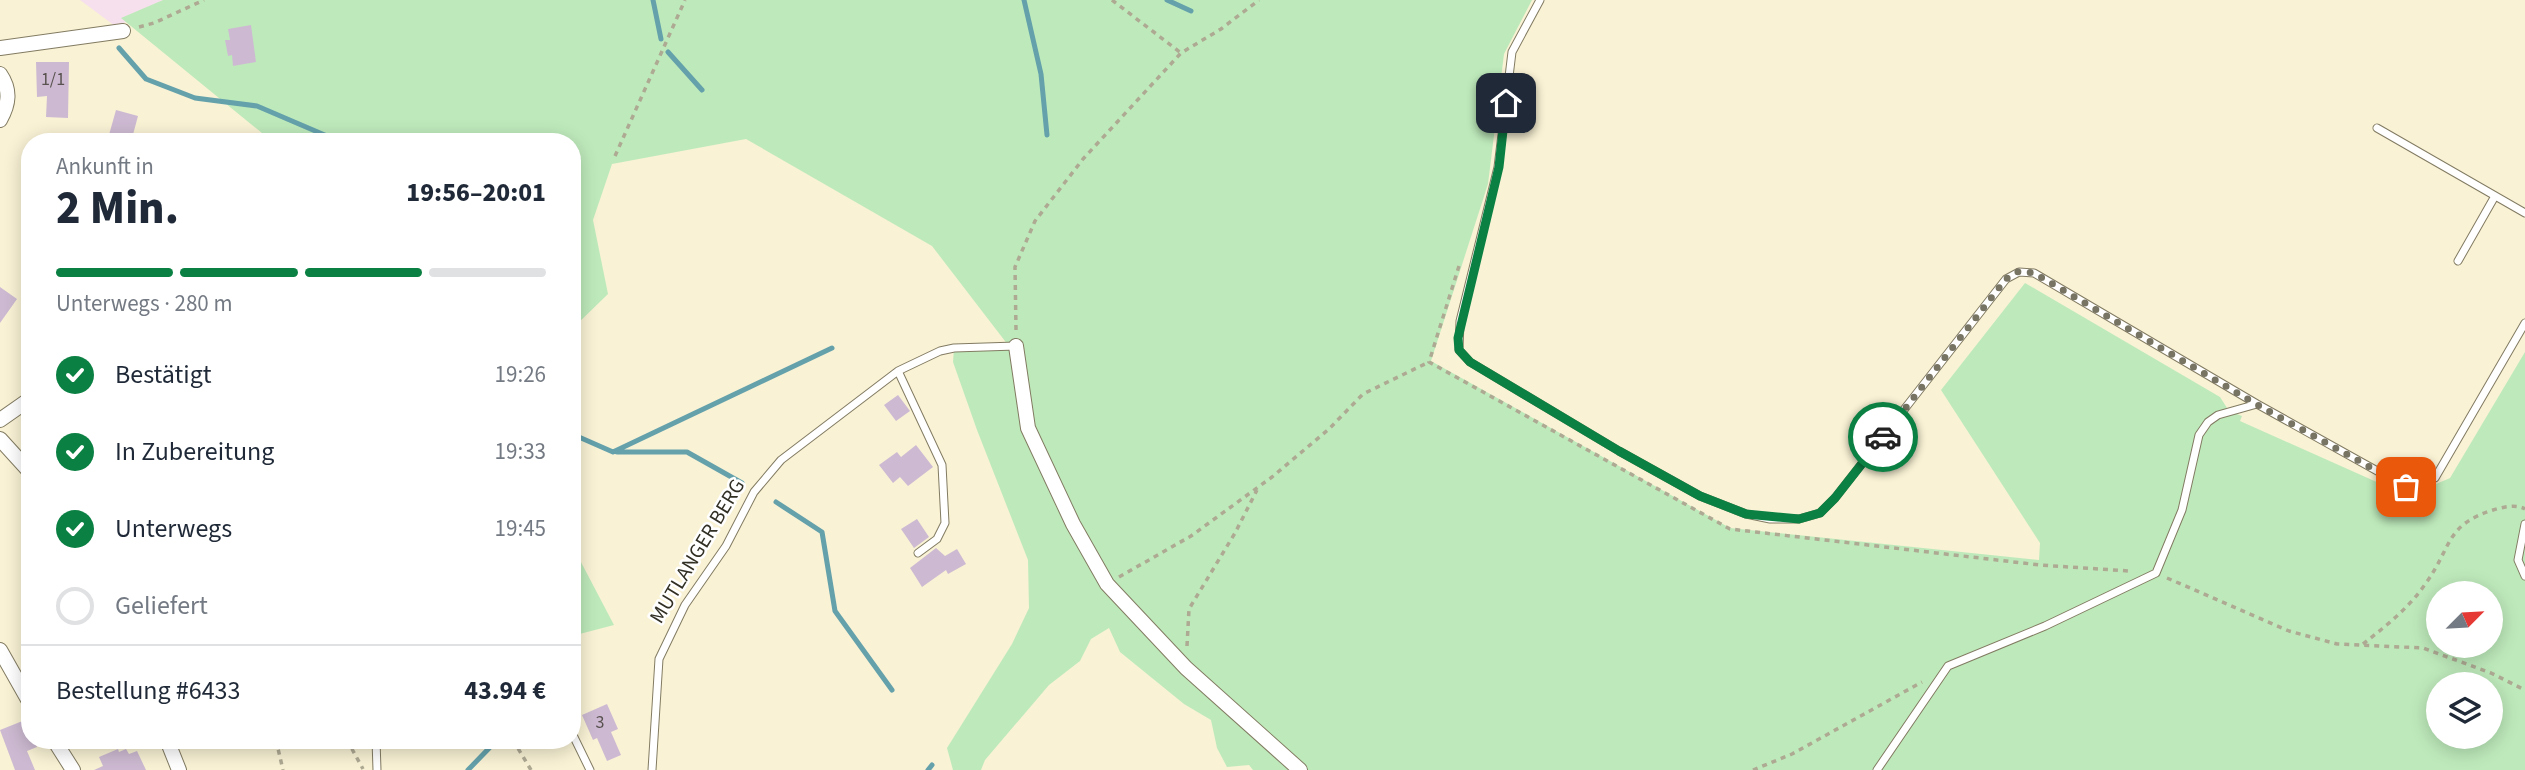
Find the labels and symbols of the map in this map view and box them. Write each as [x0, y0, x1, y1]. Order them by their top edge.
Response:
house number: 1/1 [41, 67, 65, 92]
pin [1476, 73, 1536, 133]
courier [1848, 402, 1918, 472]
pin [2376, 457, 2436, 517]
street label: MUTLANGER BERG [642, 473, 752, 629]
north arrow [2426, 581, 2502, 658]
house number: 3 [596, 710, 605, 735]

